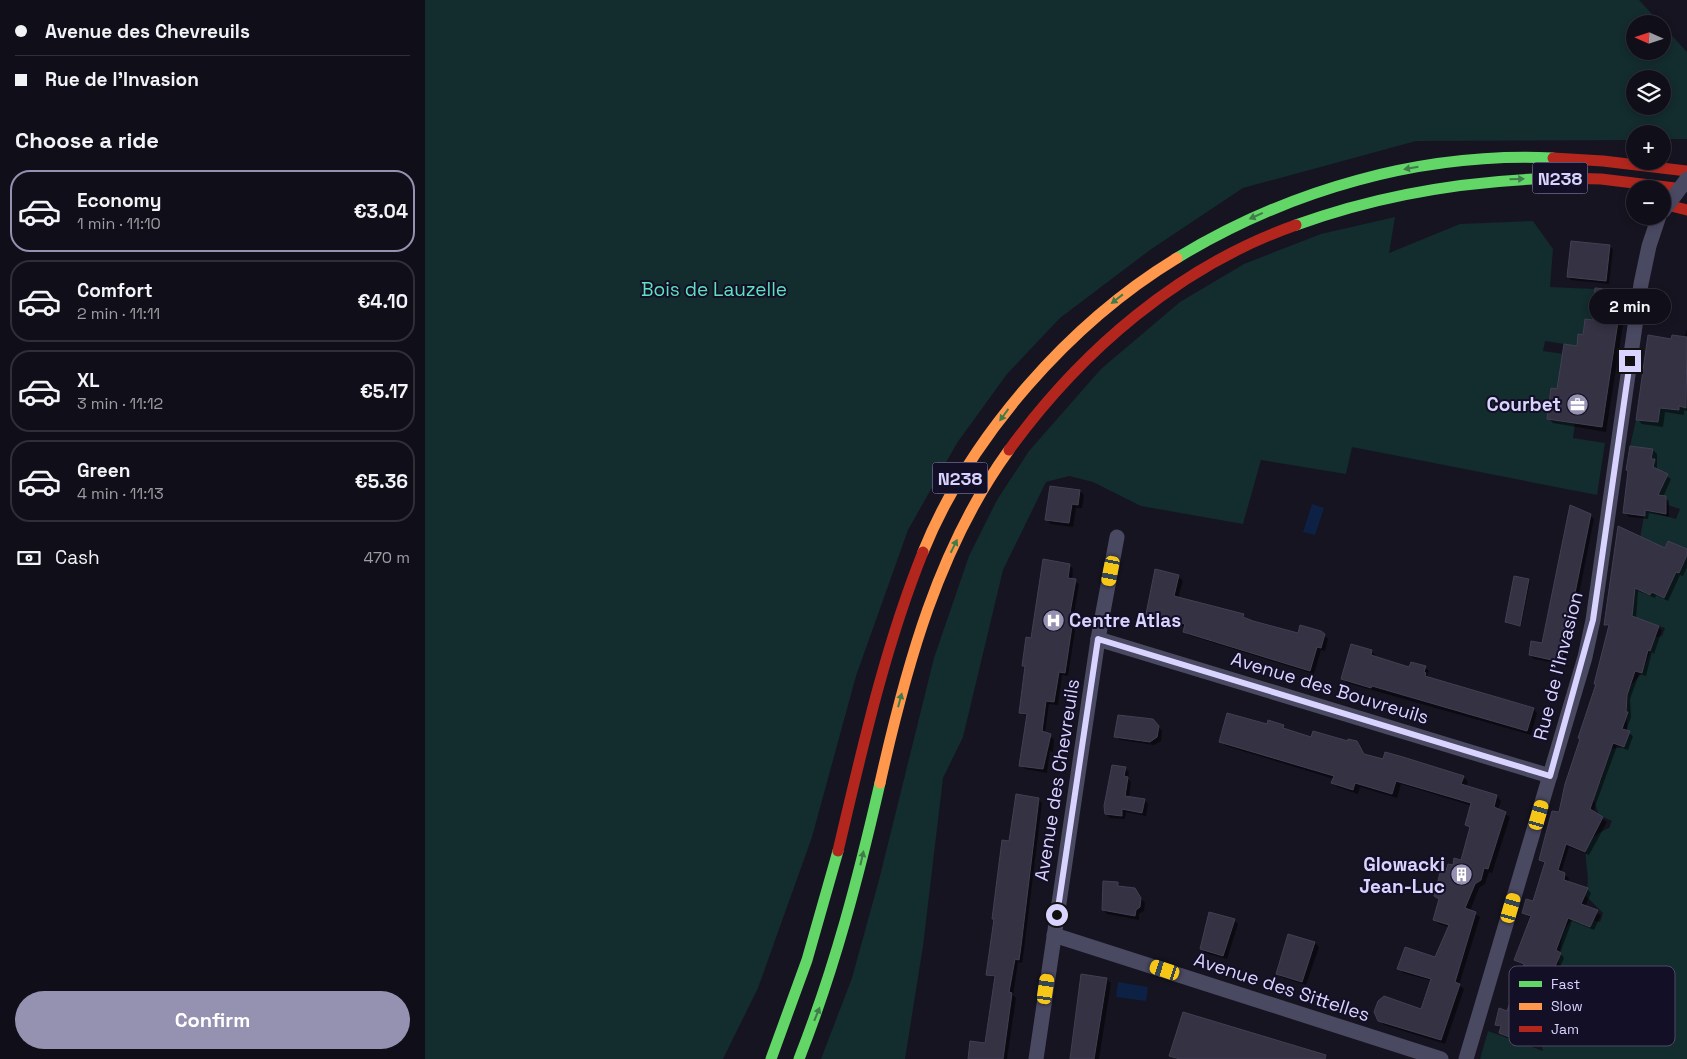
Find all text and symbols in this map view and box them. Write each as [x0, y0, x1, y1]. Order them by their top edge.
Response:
north arrow [1626, 15, 1671, 60]
map controls [1626, 15, 1671, 225]
text: Avenue des Chevreuils [45, 19, 250, 44]
text: Rue de l'Invasion [45, 67, 199, 92]
button: layers [1626, 70, 1671, 115]
button: + [1626, 125, 1671, 170]
text: Choose a ride [15, 126, 159, 154]
road number: N238 [1533, 162, 1587, 194]
one-way arrow [1402, 165, 1418, 173]
one-way arrow [1509, 174, 1525, 182]
button: − [1626, 180, 1671, 225]
text: Economy [77, 188, 161, 213]
icon: car [17, 189, 62, 234]
text: €3.04 [354, 199, 408, 224]
one-way arrow [1249, 212, 1263, 220]
text: 1 min · 11:10 [77, 213, 161, 234]
park label: Bois de Lauzelle [641, 277, 787, 302]
text: Comfort [77, 278, 153, 303]
icon: car [17, 279, 62, 324]
callout: 2 min [1589, 288, 1671, 324]
text: €4.10 [357, 289, 408, 314]
one-way arrow [1111, 293, 1124, 304]
text: 2 min [1609, 296, 1651, 317]
text: 2 min · 11:11 [77, 303, 160, 324]
route end [1619, 350, 1641, 372]
text: XL [77, 368, 100, 393]
icon: car [17, 369, 62, 414]
text: €5.17 [360, 379, 408, 404]
place label: Courbet [1486, 392, 1561, 417]
office icon: Courbet [1565, 392, 1589, 416]
text: 3 min · 11:12 [77, 393, 163, 414]
one-way arrow [999, 408, 1009, 422]
text: Green [77, 458, 130, 483]
icon: car [17, 459, 62, 504]
road number: N238 [933, 462, 987, 493]
text: €5.36 [355, 469, 408, 494]
text: 4 min · 11:13 [77, 483, 164, 504]
one-way arrow [949, 539, 958, 554]
icon: cash [15, 544, 43, 572]
text: Cash [55, 545, 100, 570]
text: 470 m [363, 547, 410, 568]
car [1100, 555, 1121, 587]
street label: Rue de l'Invasion [1527, 589, 1589, 743]
hospital icon: Centre Atlas [1041, 608, 1065, 632]
place label: Centre Atlas [1069, 608, 1181, 633]
street label: Avenue des Bouvreuils [1228, 646, 1432, 730]
street label: Avenue des Chevreuils [1029, 677, 1085, 883]
one-way arrow [897, 692, 905, 707]
car [1527, 799, 1550, 831]
one-way arrow [858, 850, 866, 865]
place label: Glowacki Jean-Luc [1359, 852, 1445, 899]
building icon: Glowacki Jean-Luc [1449, 863, 1473, 887]
car [1499, 892, 1522, 924]
route start [1046, 904, 1068, 926]
street label: Avenue des Sittelles [1191, 947, 1373, 1027]
car [1148, 958, 1181, 982]
legend [1509, 966, 1675, 1046]
car [1036, 973, 1055, 1005]
text: Fast [1551, 975, 1580, 993]
button: Confirm [15, 991, 410, 1049]
text: Slow [1551, 997, 1583, 1015]
one-way arrow [813, 1006, 821, 1021]
text: Jam [1551, 1020, 1579, 1038]

